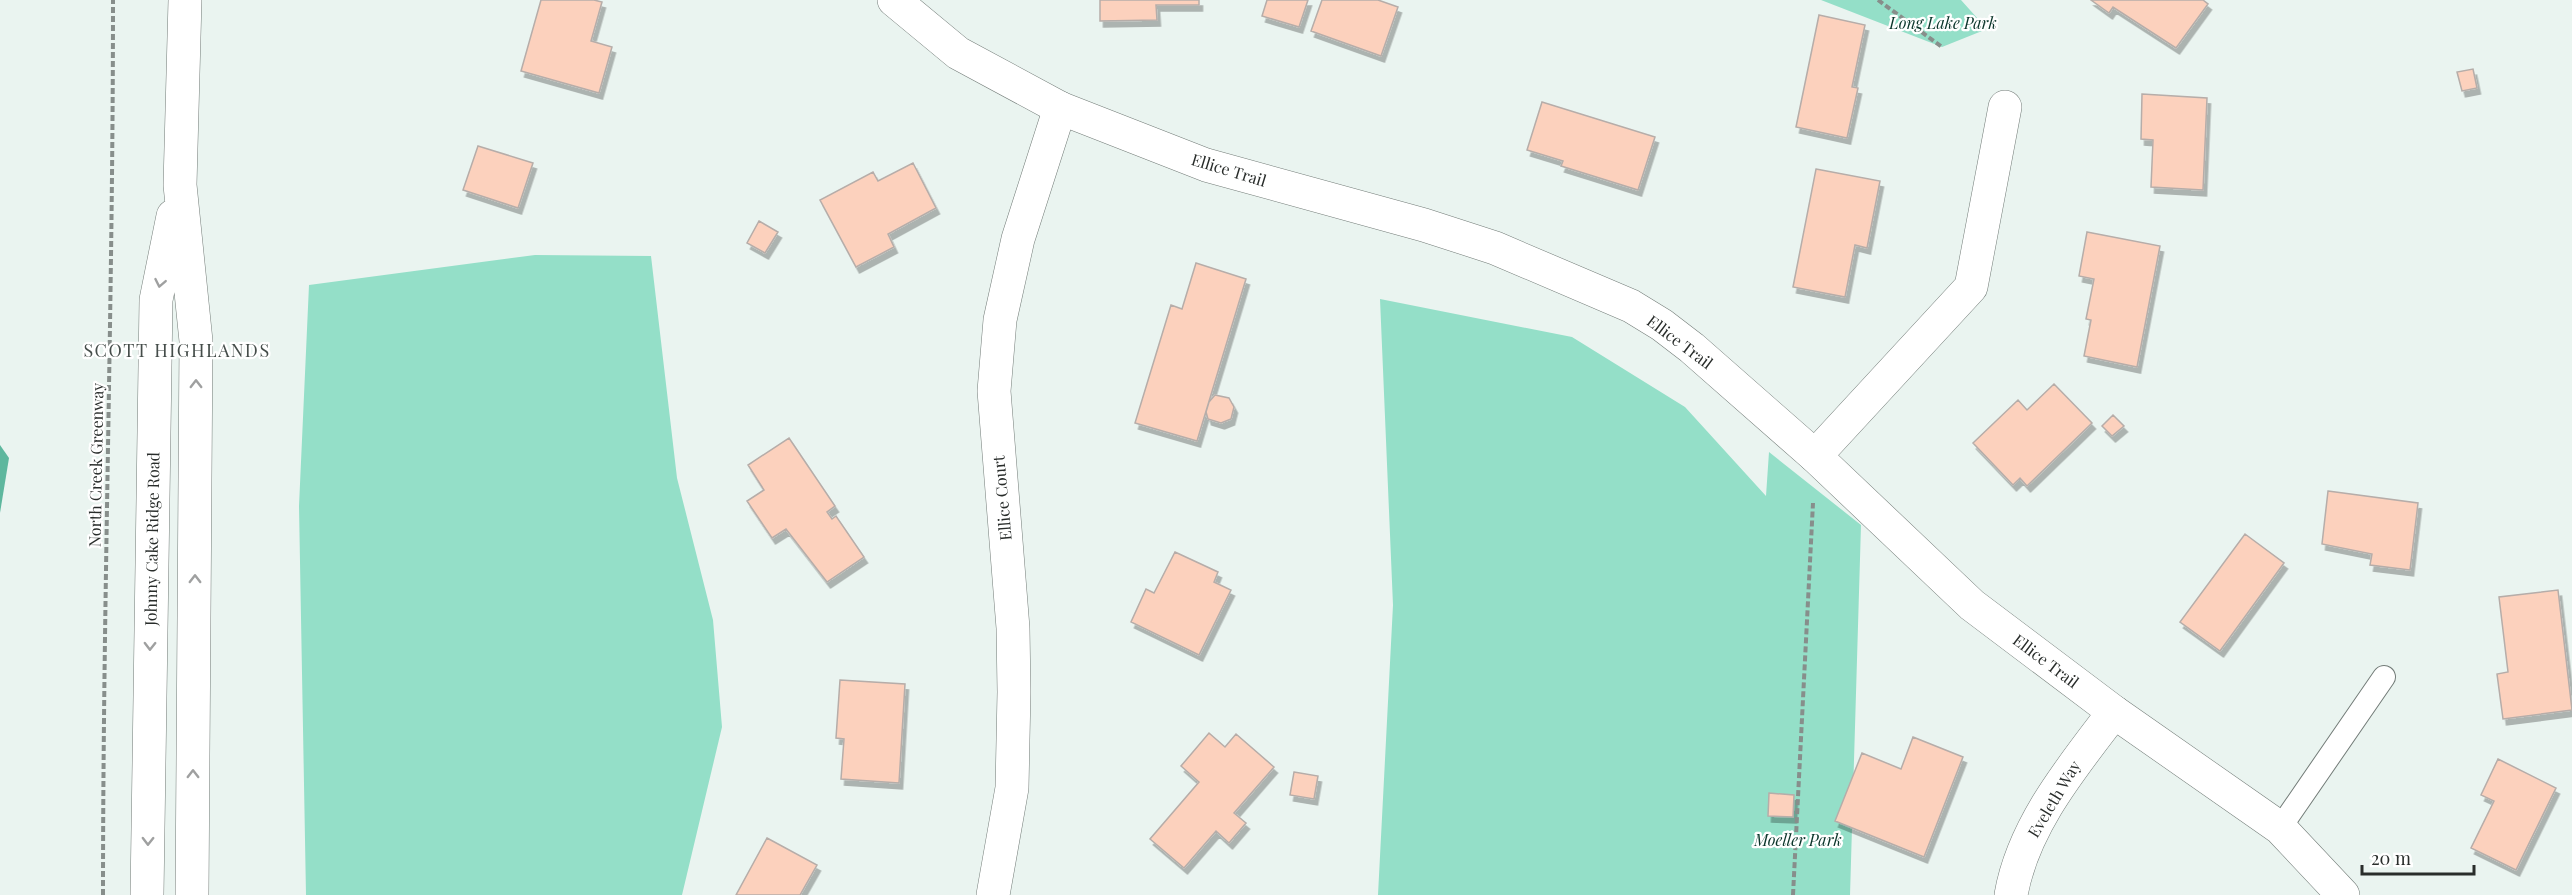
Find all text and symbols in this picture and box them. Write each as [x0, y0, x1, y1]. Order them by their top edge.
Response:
park label: Long Lake Park [1888, 12, 1997, 33]
street label: Ellice Trail [1189, 148, 1270, 191]
one-way arrow [154, 278, 167, 288]
street label: Ellice Trail [1643, 310, 1718, 374]
district label: SCOTT HIGHLANDS [83, 338, 271, 362]
one-way arrow [190, 379, 202, 388]
street label: North Creek Greenway [84, 383, 107, 547]
street label: Johnny Cake Ridge Road [139, 452, 164, 627]
street label: Ellice Court [987, 454, 1016, 541]
one-way arrow [189, 574, 201, 583]
street label: Ellice Trail [2009, 629, 2084, 693]
one-way arrow [144, 641, 156, 650]
street label: Eveleth Way [2022, 756, 2085, 841]
one-way arrow [187, 769, 199, 778]
park label: Moeller Park [1753, 829, 1842, 850]
one-way arrow [141, 836, 154, 845]
scale bar [2362, 838, 2474, 876]
text: 20 m [2371, 846, 2411, 870]

